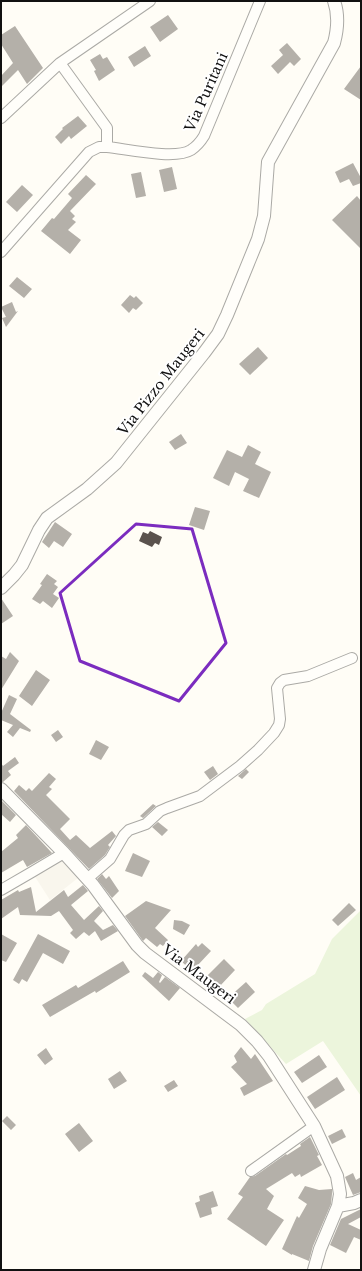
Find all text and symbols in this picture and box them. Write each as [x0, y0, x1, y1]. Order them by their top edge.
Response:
street label: Via Puritani [180, 49, 232, 135]
street label: Via Pizzo Maugeri [113, 325, 208, 440]
street label: Via Maugeri [158, 940, 240, 1008]

